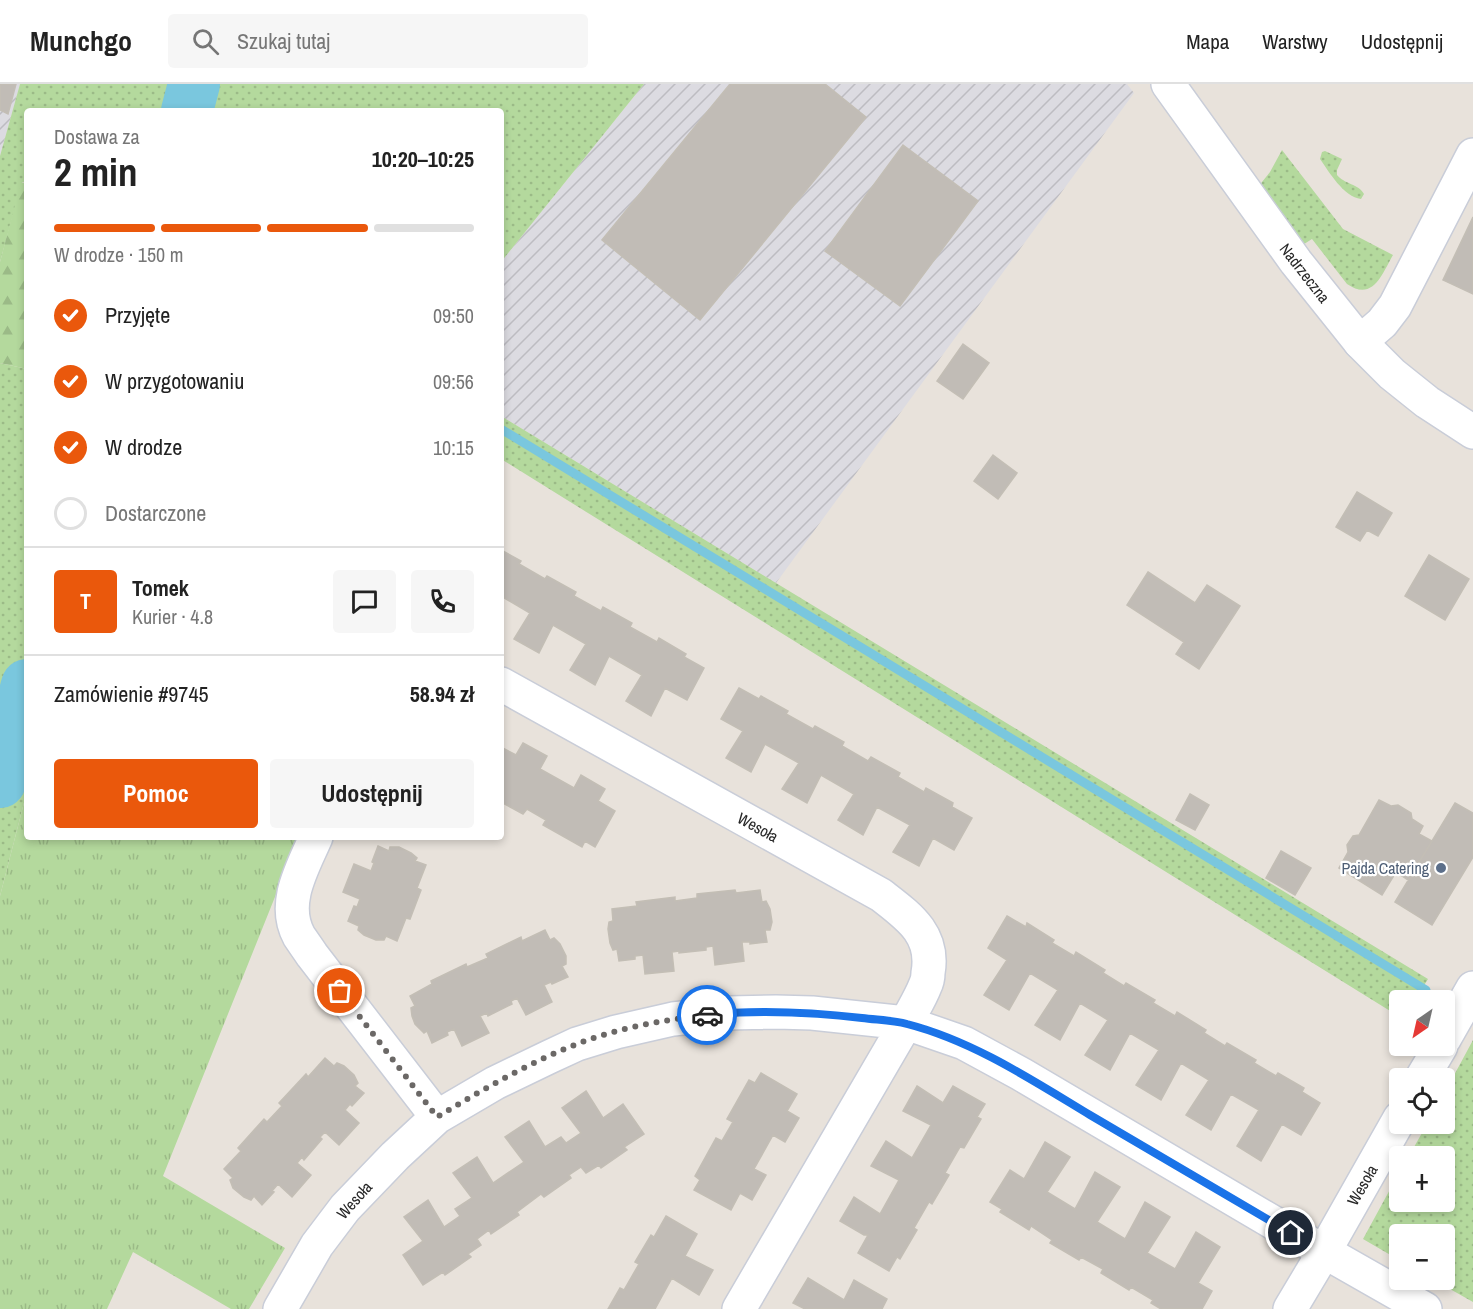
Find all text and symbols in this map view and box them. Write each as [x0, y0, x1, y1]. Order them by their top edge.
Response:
search box [168, 14, 588, 68]
text: Munchgo [30, 22, 132, 60]
icon: search [189, 25, 222, 58]
text: Szukaj tutaj [237, 26, 330, 56]
text: Mapa [1186, 27, 1229, 56]
text: Warstwy [1262, 27, 1328, 56]
text: Udostępnij [1361, 27, 1443, 56]
text: Dostawa za [54, 123, 140, 150]
text: 10:20–10:25 [372, 144, 474, 174]
text: 2 min [54, 146, 138, 198]
street label: Nadrzeczna [1275, 239, 1336, 308]
text: W drodze · 150 m [54, 241, 183, 268]
icon: check [54, 299, 87, 332]
text: Przyjęte [105, 300, 170, 330]
text: 09:50 [433, 302, 474, 329]
icon: check [54, 365, 87, 398]
text: W przygotowaniu [105, 366, 244, 396]
text: 09:56 [433, 368, 474, 395]
icon: check [54, 431, 87, 464]
text: W drodze [105, 432, 182, 462]
text: 10:15 [433, 434, 474, 461]
text: Dostarczone [105, 498, 206, 528]
button: chat [333, 570, 396, 633]
button: phone [411, 570, 474, 633]
text: Tomek [132, 573, 189, 603]
text: T [80, 586, 91, 616]
text: Kurier · 4.8 [132, 603, 213, 630]
text: Zamówienie #9745 [54, 679, 208, 709]
text: 58.94 zł [410, 679, 474, 709]
button: Pomoc [54, 759, 258, 828]
button: Udostępnij [270, 759, 474, 828]
street label: Wesoła [734, 807, 783, 848]
place label: Pajda Catering [1341, 857, 1430, 879]
marker: Pajda Catering [1434, 861, 1448, 875]
pin [314, 965, 365, 1016]
icon: bag [323, 974, 356, 1007]
courier [677, 985, 737, 1045]
north arrow [1389, 990, 1455, 1056]
map controls [1389, 990, 1455, 1290]
icon: car [691, 999, 724, 1032]
button: locate [1389, 1068, 1455, 1134]
button: + [1389, 1146, 1455, 1212]
street label: Wesoła [1342, 1160, 1383, 1209]
street label: Wesoła [331, 1176, 377, 1224]
pin [1265, 1207, 1316, 1258]
icon: home [1274, 1216, 1307, 1249]
button: − [1389, 1224, 1455, 1290]

